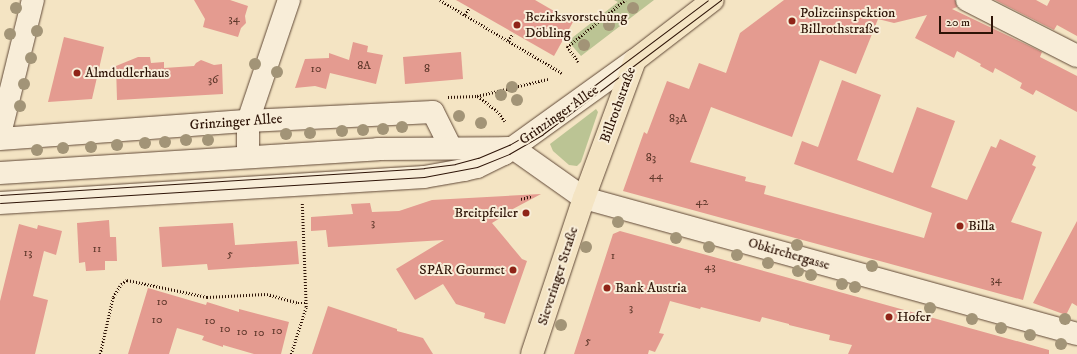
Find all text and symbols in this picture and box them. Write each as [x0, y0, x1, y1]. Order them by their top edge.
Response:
place label: Polizeiinspektion Billrothstraße [800, 5, 895, 38]
scale bar [941, 8, 995, 34]
place label: Bezirksvorstehung Döbling [525, 9, 627, 42]
house number: 34 [228, 12, 240, 26]
text: 20 m [946, 15, 970, 30]
marker: Polizeiinspektion Billrothstraße [787, 16, 797, 26]
marker: Bezirksvorstehung Döbling [512, 20, 522, 30]
house number: 8A [357, 59, 371, 73]
house number: 10 [311, 62, 321, 76]
house number: 8 [424, 62, 430, 76]
place label: Almdudlerhaus [85, 65, 169, 81]
street label: Billrothstraße [597, 65, 639, 145]
marker: Almdudlerhaus [72, 68, 82, 78]
house number: 36 [208, 73, 218, 87]
street label: Grinzinger Allee [516, 82, 602, 148]
street label: Grinzinger Allee [189, 110, 283, 134]
house number: 83A [669, 112, 687, 126]
house number: 83 [646, 151, 656, 165]
house number: 44 [649, 169, 663, 183]
house number: 42 [696, 195, 708, 209]
place label: Breitpfeiler [454, 205, 518, 221]
marker: Breitpfeiler [521, 208, 531, 218]
house number: 3 [371, 216, 375, 230]
place label: Billa [968, 218, 995, 234]
marker: Billa [955, 221, 965, 231]
street label: Sieveringer Straße [534, 224, 582, 328]
street label: Obkirchergasse [746, 234, 832, 274]
house number: 11 [93, 242, 101, 256]
house number: 13 [24, 246, 32, 260]
house number: 5 [227, 247, 233, 261]
house number: 1 [611, 249, 615, 263]
house number: 43 [704, 260, 716, 274]
place label: SPAR Gourmet [419, 262, 505, 278]
marker: SPAR Gourmet [508, 265, 518, 275]
house number: 34 [990, 273, 1002, 287]
place label: Bank Austria [615, 280, 687, 296]
marker: Bank Austria [602, 283, 612, 293]
house number: 10 [157, 295, 167, 309]
house number: 3 [629, 301, 633, 315]
place label: Hofer [897, 309, 931, 325]
marker: Hofer [884, 312, 894, 322]
house number: 10 [152, 313, 162, 327]
house number: 10 [205, 314, 215, 328]
house number: 10 [220, 322, 230, 336]
house number: 10 [272, 324, 282, 338]
house number: 10 [237, 325, 247, 339]
house number: 10 [254, 326, 264, 340]
house number: 5 [585, 334, 591, 348]

